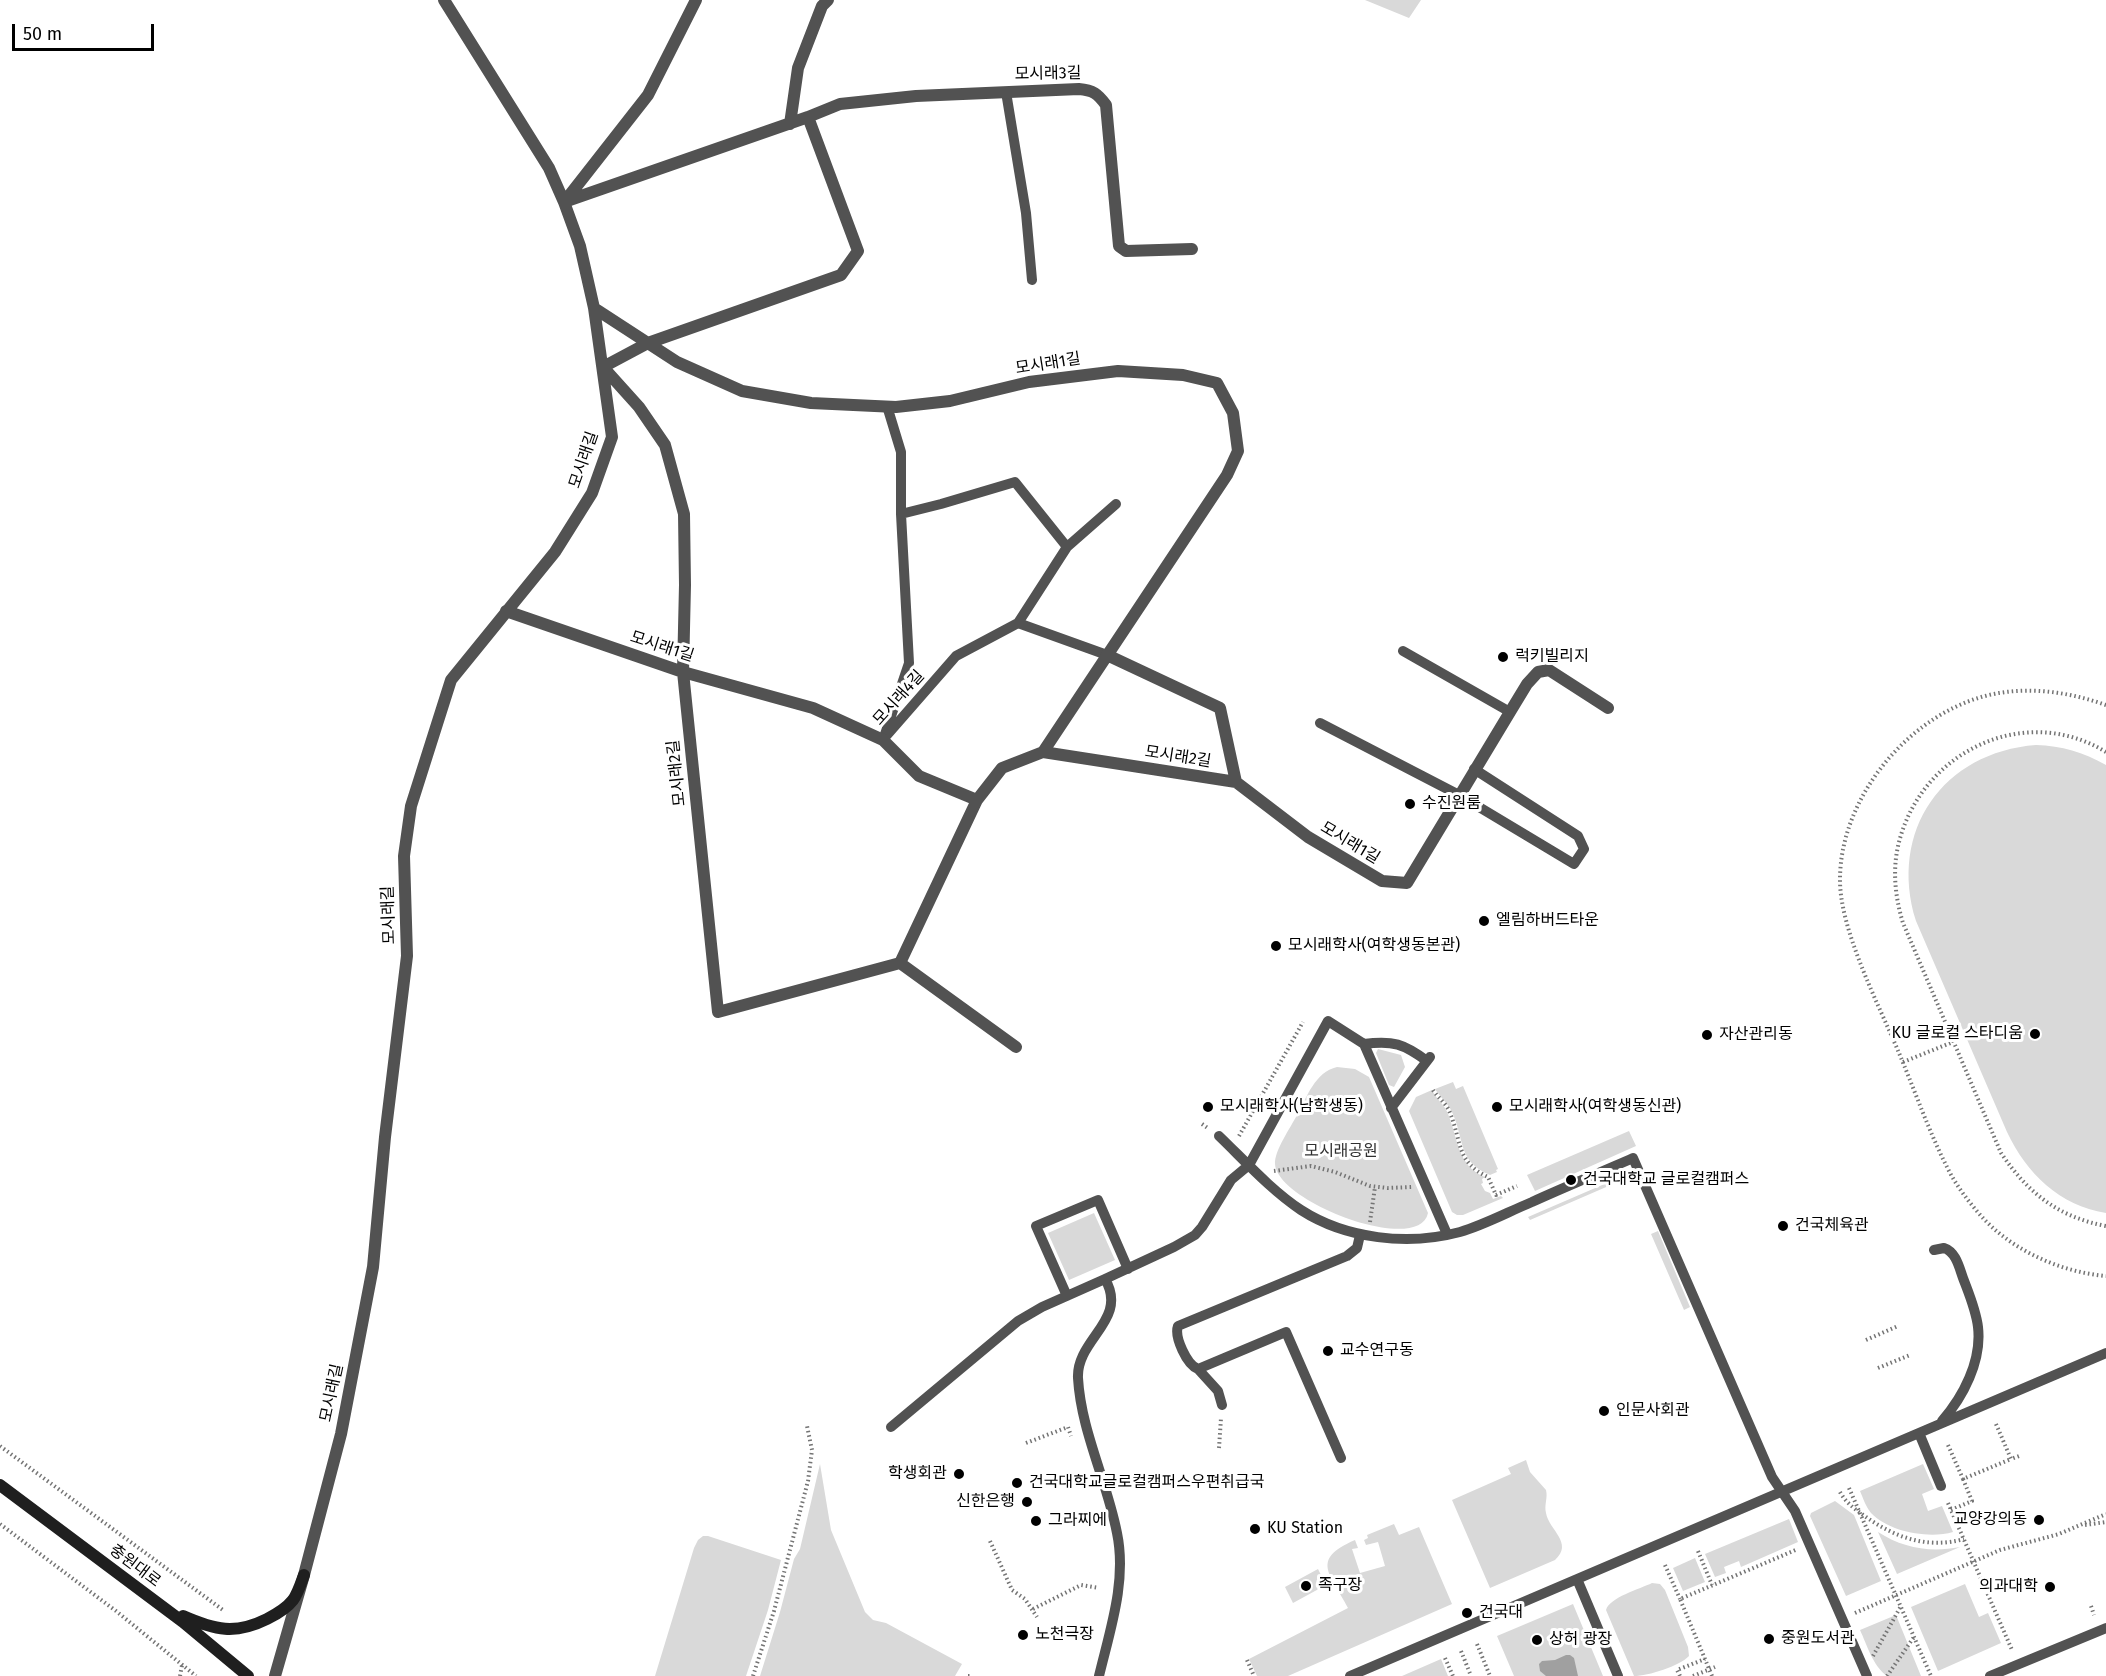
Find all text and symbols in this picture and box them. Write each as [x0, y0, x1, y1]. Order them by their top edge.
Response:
scale bar [15, 12, 158, 50]
text: 50 m [23, 23, 62, 45]
street label: 모시래3길 [1014, 64, 1082, 84]
street label: 모시래1길 [1014, 349, 1082, 379]
street label: 모시래길 [565, 429, 603, 491]
street label: 모시래1길 [628, 628, 696, 666]
place label: 럭키빌리지 [1515, 647, 1589, 667]
marker: 럭키빌리지 [1496, 650, 1510, 664]
street label: 모시래4길 [869, 667, 929, 729]
street label: 모시래2길 [664, 739, 690, 807]
street label: 모시래2길 [1144, 742, 1212, 772]
place label: 수진원룸 [1422, 794, 1481, 814]
marker: 수진원룸 [1403, 797, 1417, 811]
street label: 모시래1길 [1317, 818, 1383, 868]
street label: 모시래길 [378, 885, 400, 945]
place label: 엘림하버드타운 [1496, 911, 1599, 931]
marker: 엘림하버드타운 [1477, 914, 1491, 928]
place label: 모시래학사(여학생동본관) [1288, 936, 1460, 956]
marker: 모시래학사(여학생동본관) [1269, 939, 1283, 953]
place label: KU 글로컬 스타디움 [1892, 1024, 2023, 1044]
place label: 자산관리동 [1719, 1025, 1793, 1045]
marker: KU 글로컬 스타디움 [2028, 1027, 2042, 1041]
marker: 자산관리동 [1700, 1028, 1714, 1042]
place label: 모시래학사(남학생동) [1220, 1097, 1363, 1117]
place label: 모시래학사(여학생동신관) [1509, 1097, 1681, 1117]
marker: 모시래학사(남학생동) [1201, 1100, 1215, 1114]
marker: 모시래학사(여학생동신관) [1490, 1100, 1504, 1114]
park label: 모시래공원 [1304, 1142, 1378, 1162]
place label: 건국대학교 글로컬캠퍼스 [1583, 1170, 1749, 1190]
marker: 건국대학교 글로컬캠퍼스 [1564, 1173, 1578, 1187]
place label: 건국체육관 [1795, 1216, 1869, 1236]
marker: 건국체육관 [1776, 1219, 1790, 1233]
place label: 교수연구동 [1340, 1341, 1414, 1361]
marker: 교수연구동 [1321, 1344, 1335, 1358]
street label: 모시래길 [316, 1362, 348, 1424]
place label: 인문사회관 [1616, 1401, 1690, 1421]
marker: 인문사회관 [1597, 1404, 1611, 1418]
place label: 학생회관 [888, 1464, 947, 1484]
marker: 학생회관 [952, 1467, 966, 1481]
place label: 건국대학교글로컬캠퍼스우편취급국 [1029, 1473, 1265, 1493]
marker: 건국대학교글로컬캠퍼스우편취급국 [1010, 1476, 1024, 1490]
place label: 신한은행 [956, 1492, 1015, 1512]
marker: 신한은행 [1020, 1495, 1034, 1509]
place label: 교양강의동 [1953, 1510, 2027, 1530]
place label: 그라찌에 [1048, 1511, 1107, 1531]
marker: 교양강의동 [2032, 1513, 2046, 1527]
marker: 그라찌에 [1029, 1514, 1043, 1528]
place label: KU Station [1267, 1519, 1343, 1539]
marker: KU Station [1248, 1522, 1262, 1536]
street label: 충원대로 [106, 1541, 164, 1591]
place label: 족구장 [1318, 1576, 1362, 1596]
place label: 의과대학 [1979, 1577, 2038, 1597]
marker: 족구장 [1299, 1579, 1313, 1593]
marker: 의과대학 [2043, 1580, 2057, 1594]
place label: 건국대 [1479, 1603, 1523, 1623]
marker: 건국대 [1460, 1606, 1474, 1620]
place label: 노천극장 [1035, 1625, 1094, 1645]
marker: 노천극장 [1016, 1628, 1030, 1642]
place label: 중원도서관 [1781, 1629, 1855, 1649]
place label: 상허 광장 [1549, 1630, 1612, 1650]
marker: 중원도서관 [1762, 1632, 1776, 1646]
marker: 상허 광장 [1530, 1633, 1544, 1647]

